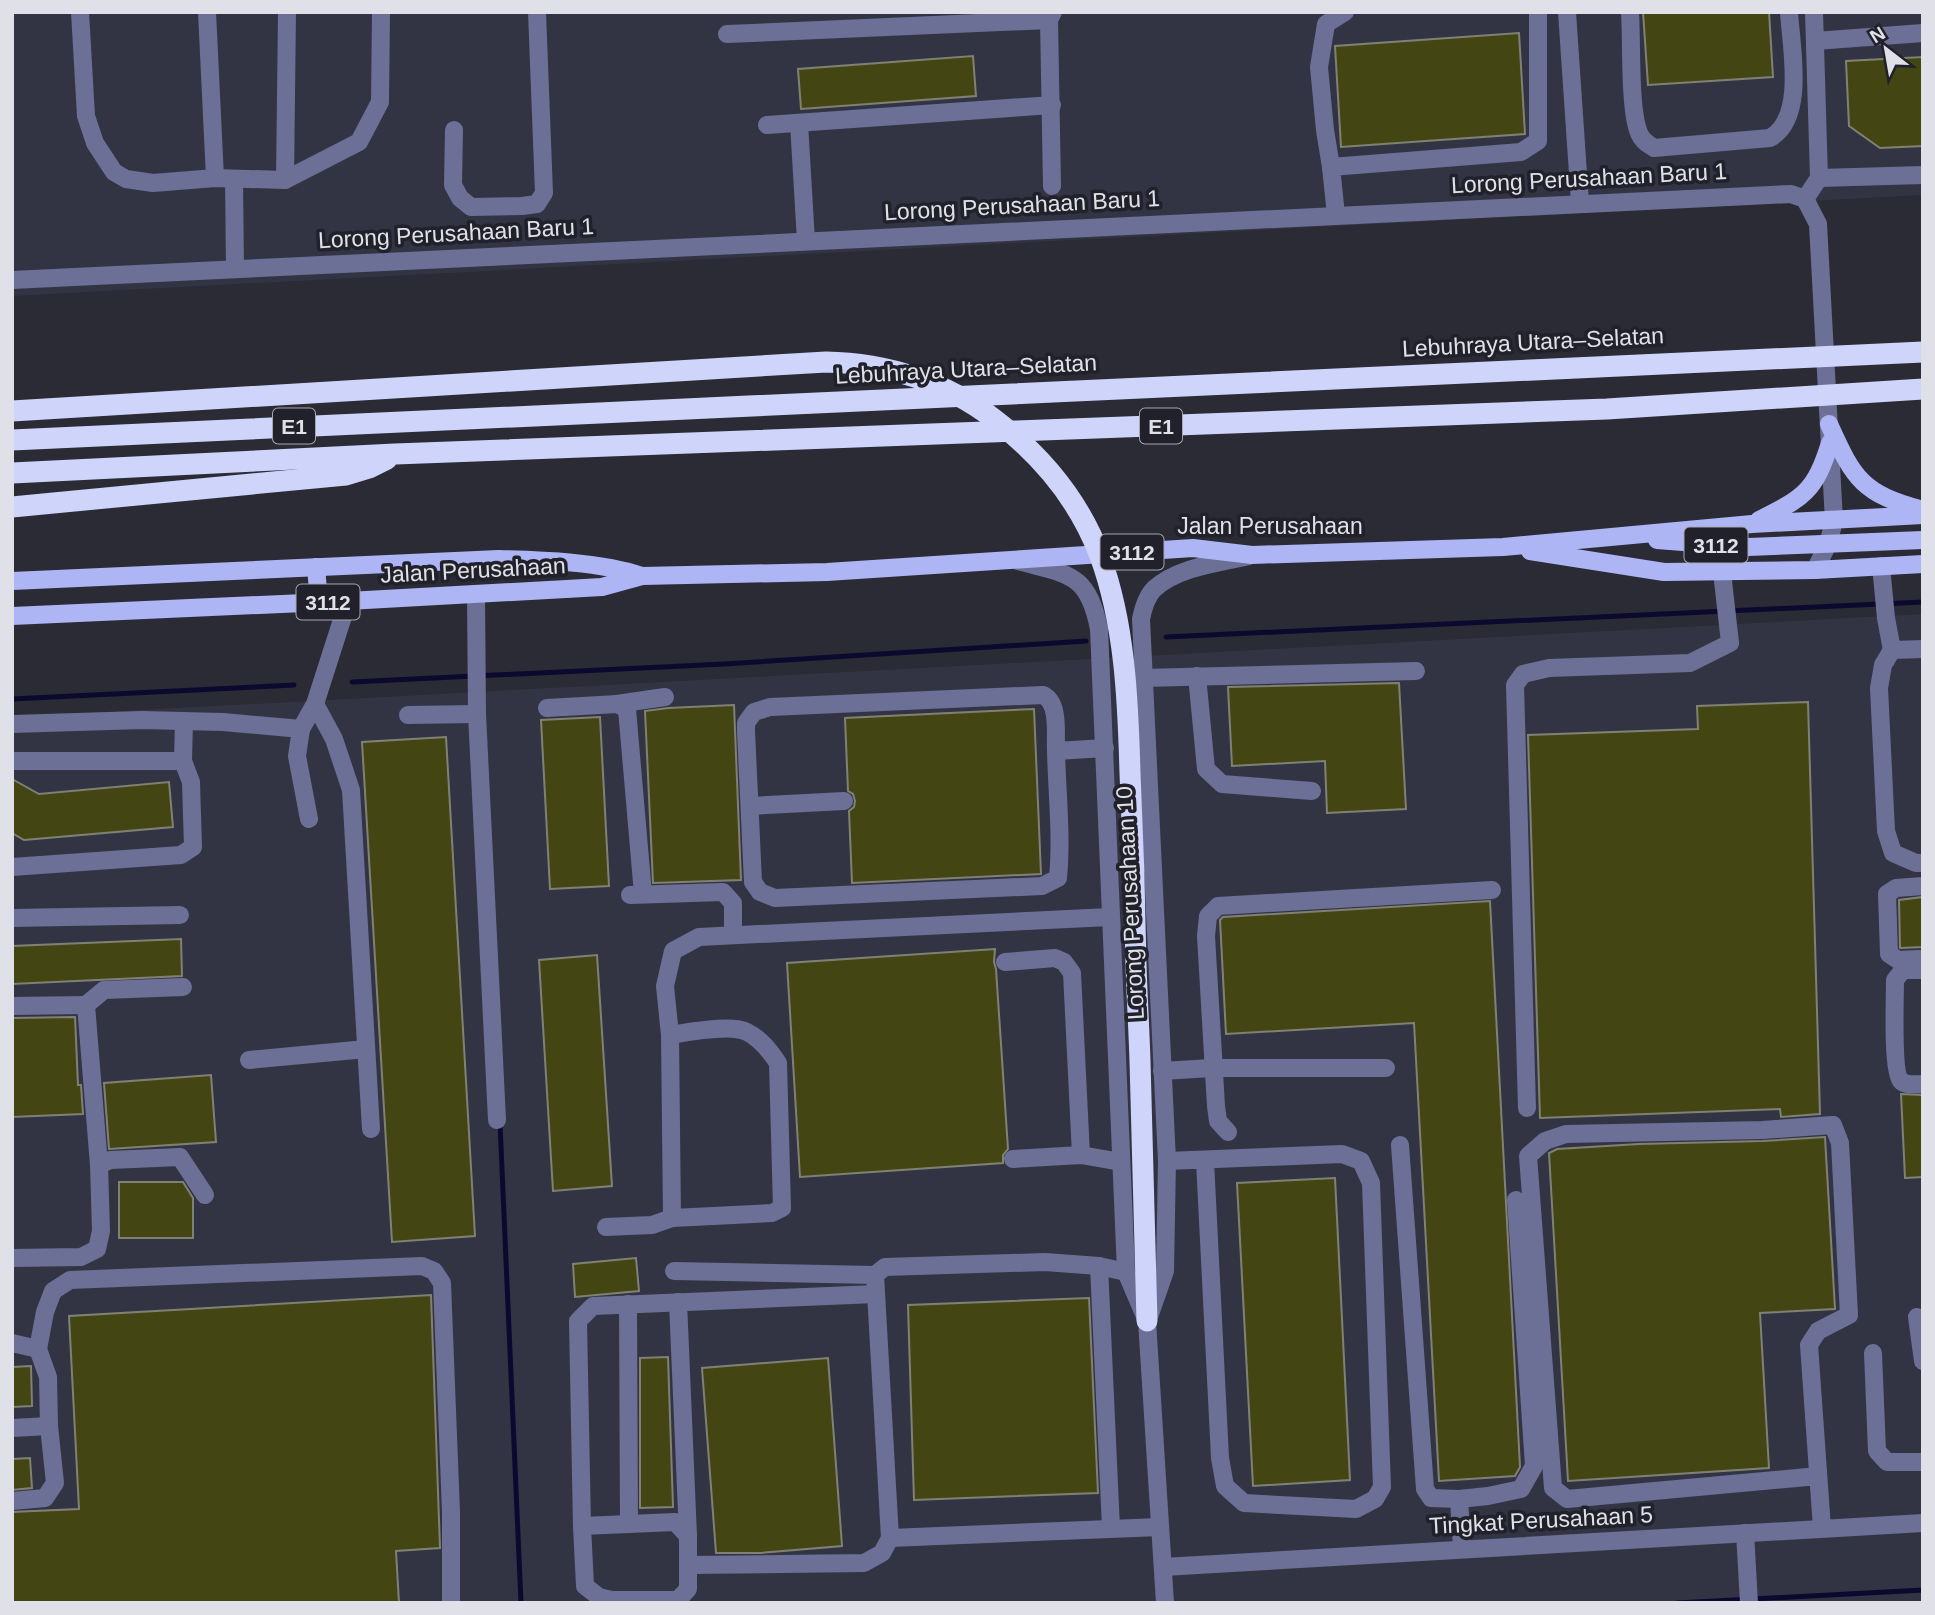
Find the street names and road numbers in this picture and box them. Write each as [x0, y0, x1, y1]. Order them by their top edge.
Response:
street label: Lorong Perusahaan Baru 1 [1450, 158, 1728, 198]
street label: Lorong Perusahaan Baru 1 [883, 185, 1161, 225]
street label: Lorong Perusahaan Baru 1 [317, 213, 595, 253]
street label: Lebuhraya Utara–Selatan [1401, 322, 1665, 362]
street label: Lebuhraya Utara–Selatan [834, 349, 1098, 389]
road number: E1 [273, 408, 315, 444]
road number: E1 [1140, 408, 1182, 444]
street label: Jalan Perusahaan [1177, 513, 1363, 539]
road number: 3112 [1684, 528, 1748, 562]
road number: 3112 [1100, 534, 1164, 570]
street label: Jalan Perusahaan [380, 552, 566, 588]
road number: 3112 [296, 584, 360, 620]
street label: Lorong Perusahaan 10 [1111, 785, 1149, 1021]
street label: Tingkat Perusahaan 5 [1428, 1501, 1654, 1539]

